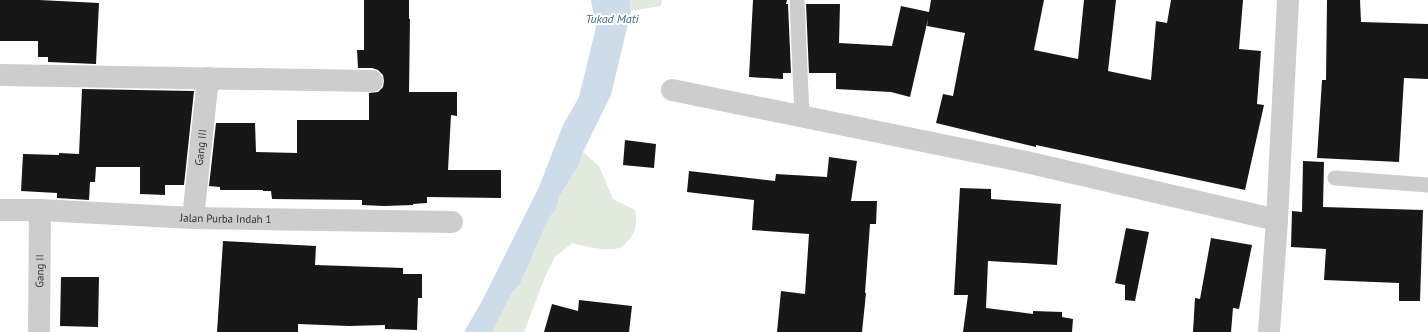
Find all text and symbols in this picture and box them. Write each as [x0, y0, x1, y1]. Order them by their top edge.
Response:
water label: Tukad Mati [585, 11, 639, 26]
street label: Gang III [192, 128, 209, 166]
street label: Jalan Purba Indah 1 [179, 210, 272, 226]
street label: Gang II [32, 254, 47, 288]

